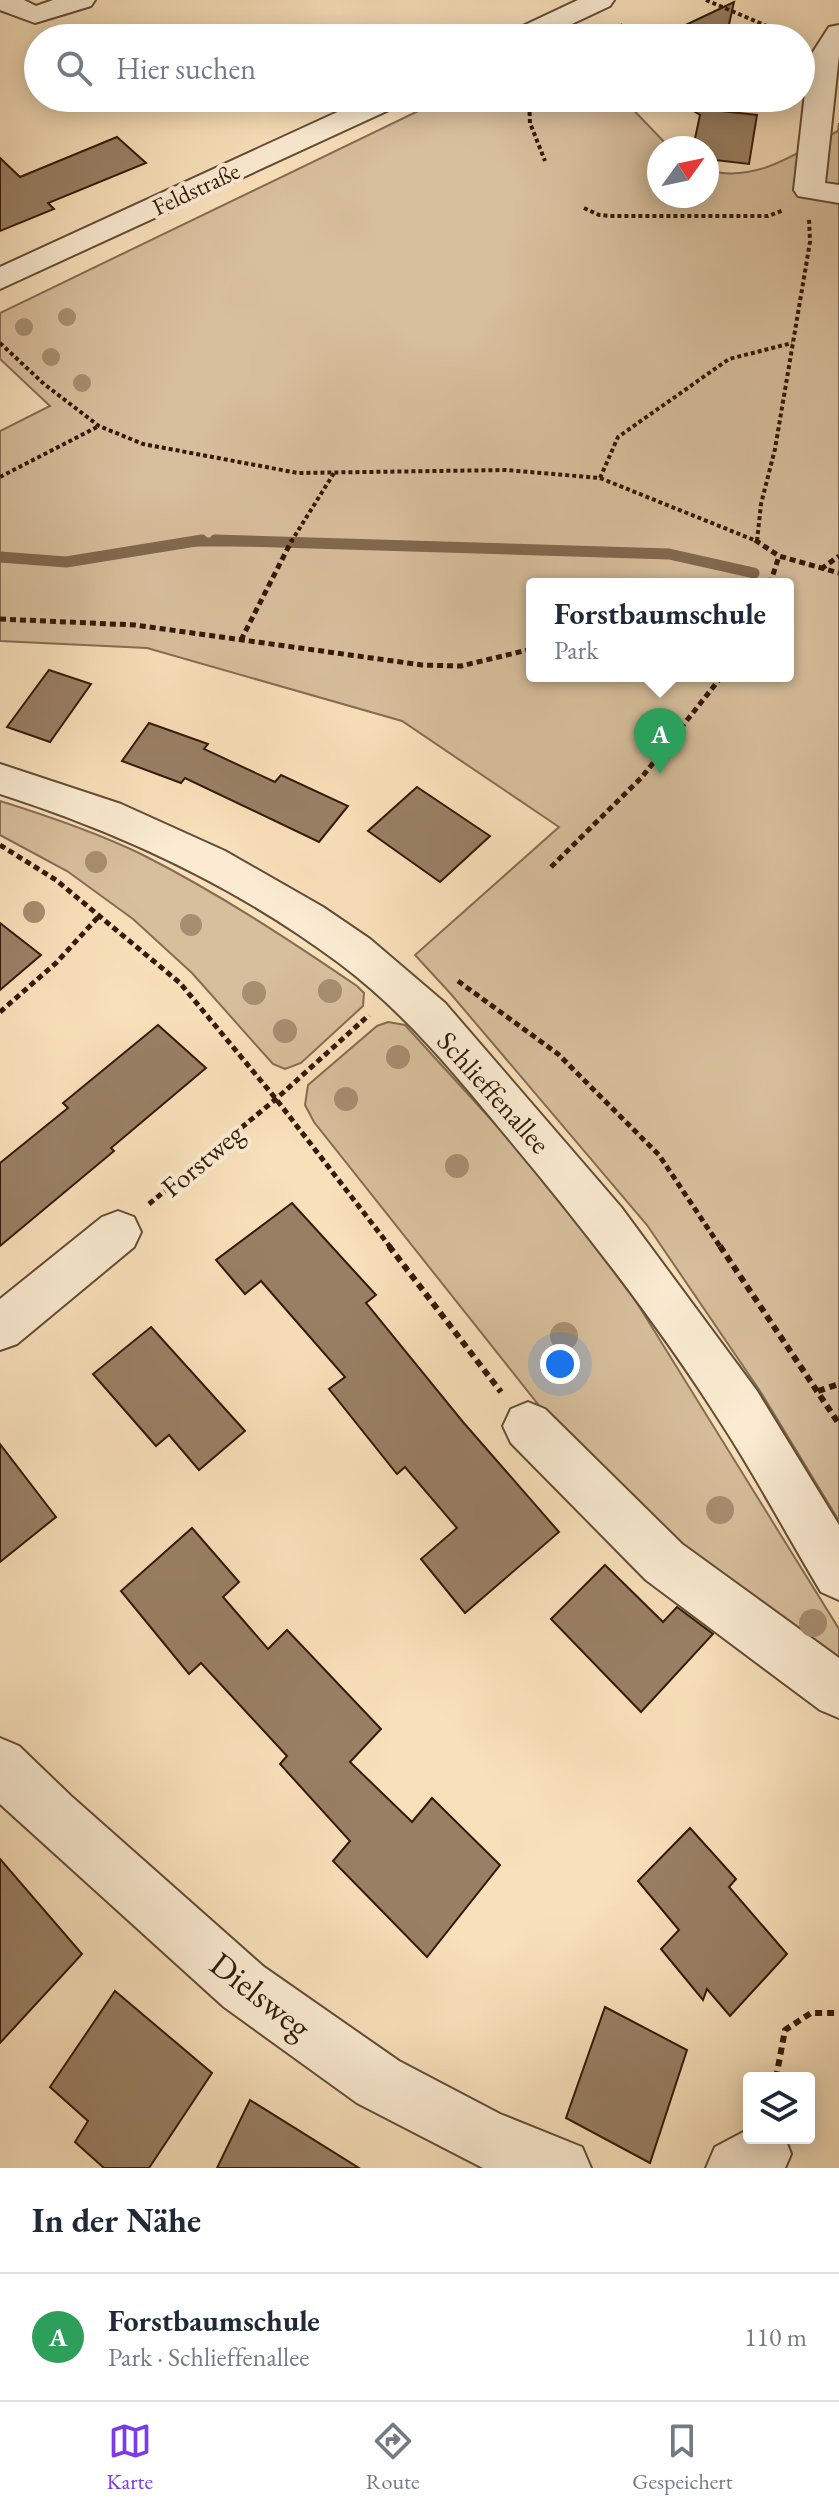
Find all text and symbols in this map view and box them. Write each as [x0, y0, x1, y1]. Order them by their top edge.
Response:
search box [24, 24, 815, 112]
icon: search [52, 46, 96, 90]
text: Hier suchen [116, 49, 256, 88]
north arrow [647, 136, 719, 208]
street label: Feldstraße [147, 155, 245, 222]
popup [526, 578, 794, 682]
text: Forstbaumschule [554, 594, 766, 633]
text: Park [554, 633, 598, 667]
pin: A [634, 708, 686, 774]
street label: Schlieffenallee [430, 1023, 558, 1161]
street label: Forstweg [154, 1115, 251, 1205]
your location [540, 1344, 580, 1384]
street label: Dielsweg [201, 1942, 321, 2048]
map controls [743, 2072, 815, 2144]
button: layers [743, 2072, 815, 2144]
text: In der Nähe [32, 2198, 201, 2242]
text: Forstbaumschule [108, 2301, 320, 2340]
text: A [49, 2320, 67, 2354]
text: 110 m [744, 2320, 807, 2354]
text: Park · Schlieffenallee [108, 2340, 309, 2374]
tab: Karte [106, 2419, 153, 2496]
tab: Route [366, 2419, 420, 2496]
tab: Gespeichert [632, 2419, 733, 2496]

